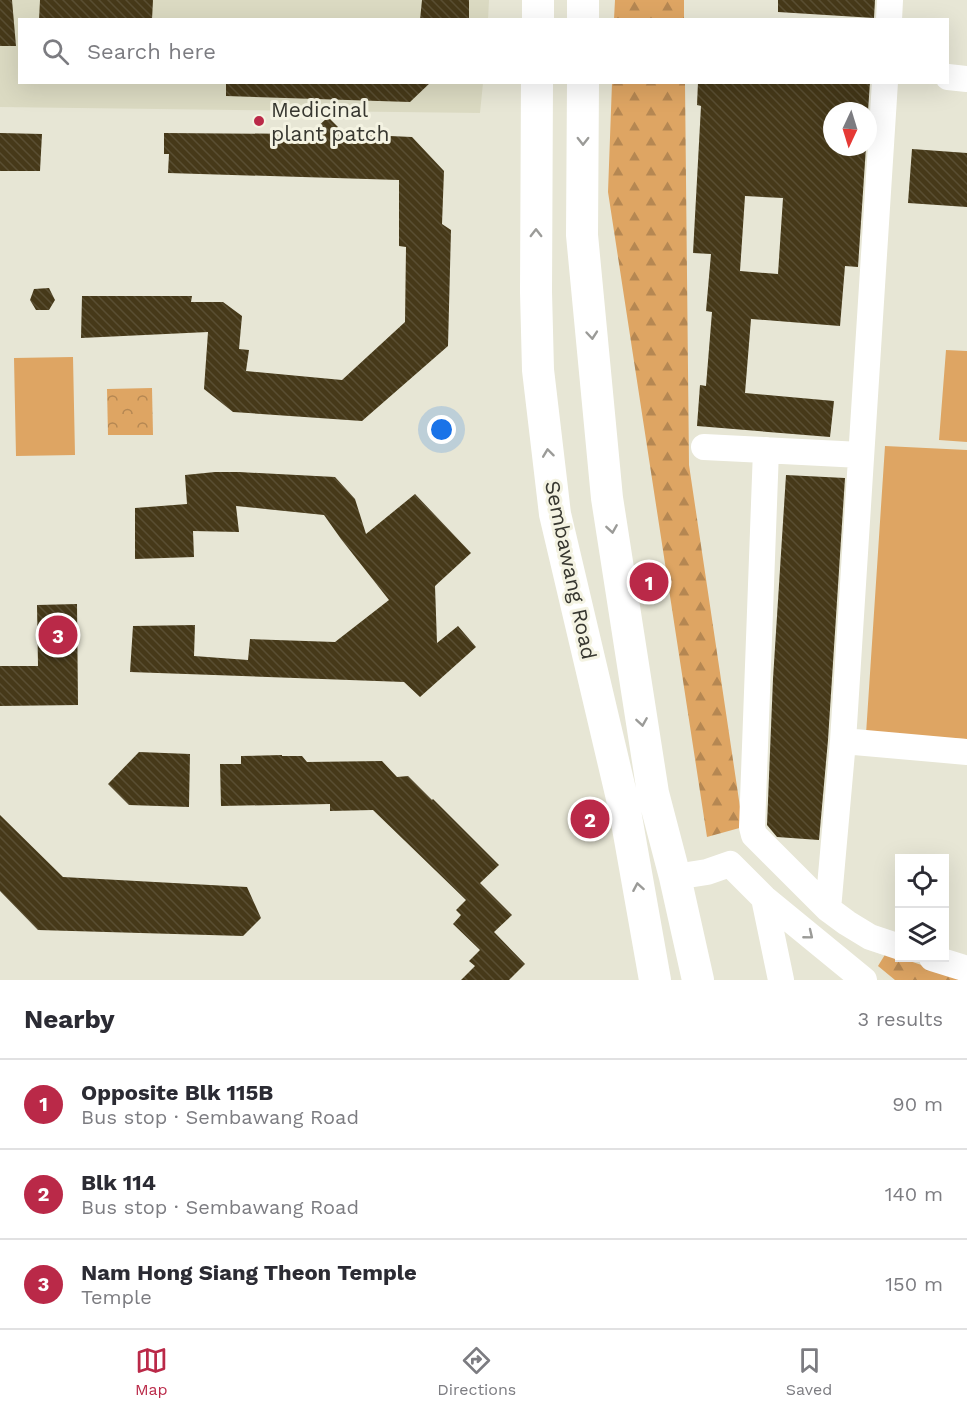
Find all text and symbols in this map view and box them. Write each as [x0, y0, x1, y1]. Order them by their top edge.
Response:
search box [18, 18, 949, 84]
icon: search [39, 35, 72, 68]
text: Search here [87, 39, 216, 64]
place label: Medicinal plant patch [271, 97, 389, 146]
north arrow [823, 102, 877, 156]
marker: Medicinal plant patch [252, 114, 266, 128]
one-way arrow [577, 136, 589, 145]
one-way arrow [530, 229, 543, 238]
one-way arrow [585, 331, 598, 340]
your location [427, 415, 456, 444]
one-way arrow [542, 448, 554, 457]
street label: Sembawang Road [540, 478, 602, 662]
one-way arrow [605, 524, 618, 534]
pin: 1 [630, 560, 668, 604]
pin: 3 [38, 612, 78, 658]
one-way arrow [636, 717, 648, 727]
pin: 2 [570, 796, 610, 842]
map controls [895, 854, 949, 962]
button: locate [895, 854, 949, 908]
one-way arrow [632, 882, 645, 892]
button: layers [895, 908, 949, 962]
one-way arrow [802, 928, 813, 939]
text: Nearby [24, 1004, 115, 1034]
text: 3 results [858, 1007, 943, 1031]
text: Opposite Blk 115B [81, 1080, 273, 1105]
text: 1 [39, 1092, 48, 1116]
text: 90 m [892, 1092, 943, 1116]
text: Bus stop · Sembawang Road [81, 1105, 359, 1129]
text: Blk 114 [81, 1170, 156, 1195]
text: 2 [38, 1182, 49, 1206]
text: 140 m [885, 1182, 943, 1206]
text: Bus stop · Sembawang Road [81, 1195, 359, 1219]
text: Nam Hong Siang Theon Temple [81, 1260, 417, 1285]
text: 3 [38, 1272, 49, 1296]
text: 150 m [885, 1272, 943, 1296]
text: Temple [81, 1285, 152, 1309]
tab: Map [135, 1344, 168, 1399]
tab: Directions [437, 1344, 516, 1399]
tab: Saved [786, 1344, 832, 1399]

